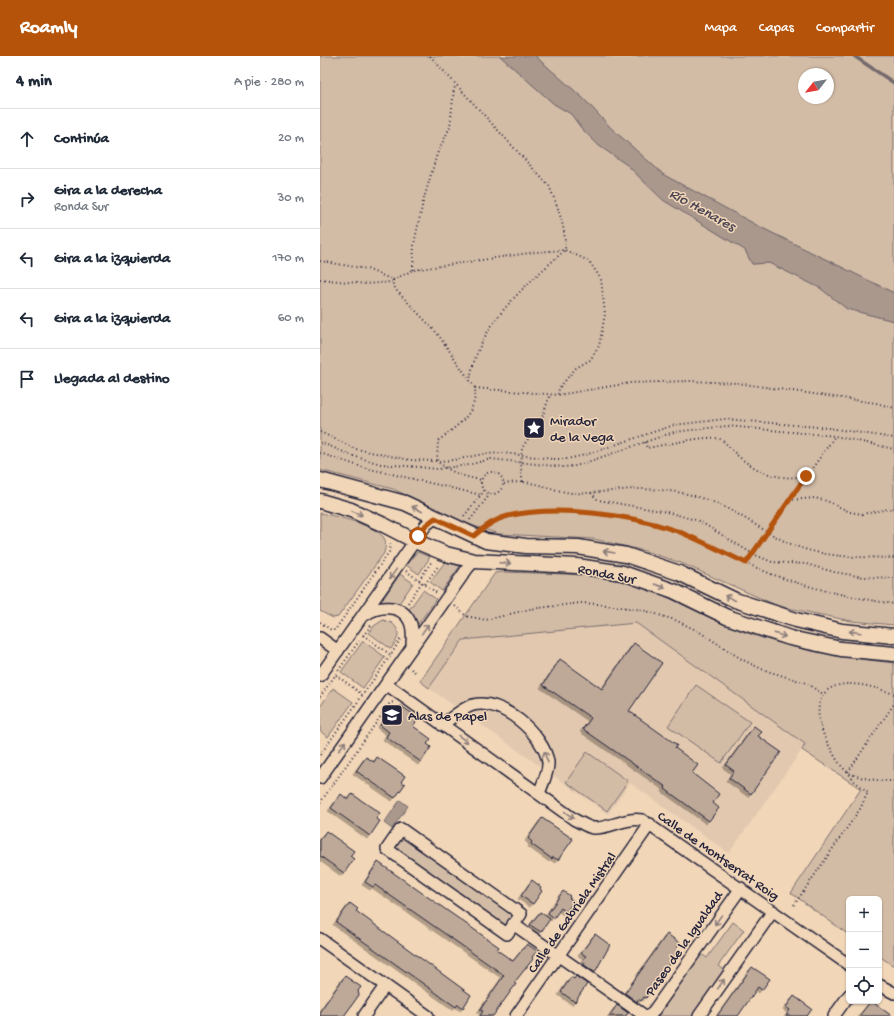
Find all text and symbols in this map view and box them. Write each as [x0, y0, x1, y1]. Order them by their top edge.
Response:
text: Roamly [20, 17, 77, 40]
text: Mapa [705, 20, 737, 37]
text: Capas [759, 20, 794, 37]
text: Compartir [816, 20, 874, 37]
north arrow [798, 68, 834, 104]
text: 4 min [16, 72, 52, 92]
text: A pie · 280 m [234, 75, 304, 90]
icon: ahead [16, 128, 38, 150]
text: Continúa [54, 130, 109, 148]
text: 20 m [278, 131, 304, 146]
text: Gira a la derecha [54, 182, 162, 200]
water label: Río Henares [666, 185, 740, 237]
icon: right [16, 188, 38, 210]
text: 30 m [278, 191, 304, 206]
text: Ronda Sur [54, 200, 108, 215]
icon: left [16, 248, 38, 270]
text: Gira a la izquierda [54, 250, 170, 268]
text: 170 m [272, 251, 304, 266]
icon: left [16, 308, 38, 330]
text: Gira a la izquierda [54, 310, 170, 328]
text: 60 m [278, 311, 304, 326]
icon: arrive [16, 368, 38, 390]
text: Llegada al destino [54, 370, 170, 388]
place label: Mirador de la Vega [550, 414, 615, 447]
place icon: Mirador de la Vega [521, 415, 547, 441]
route end [797, 467, 815, 485]
one-way arrow [411, 505, 423, 512]
one-way arrow [351, 510, 363, 517]
route start [409, 527, 427, 545]
one-way arrow [603, 548, 616, 556]
one-way arrow [498, 559, 511, 566]
street label: Ronda Sur [576, 562, 638, 590]
one-way arrow [389, 568, 397, 579]
one-way arrow [654, 583, 667, 590]
one-way arrow [725, 594, 737, 601]
one-way arrow [421, 623, 429, 634]
one-way arrow [849, 629, 862, 636]
one-way arrow [774, 631, 786, 639]
school or university icon: Alas de Papel [379, 702, 405, 728]
place label: Alas de Papel [408, 709, 487, 726]
one-way arrow [457, 735, 468, 744]
one-way arrow [338, 741, 346, 752]
one-way arrow [542, 750, 549, 763]
street label: Calle de Montserrat Roig [653, 809, 782, 906]
one-way arrow [563, 811, 574, 819]
street label: Calle de Gabriela Mistral [525, 850, 621, 977]
street label: Paseo de la Igualdad [642, 887, 729, 1001]
map controls [846, 896, 882, 1004]
button: + [846, 896, 882, 932]
one-way arrow [714, 914, 722, 925]
button: − [846, 932, 882, 968]
button: locate [846, 968, 882, 1004]
one-way arrow [717, 979, 725, 990]

